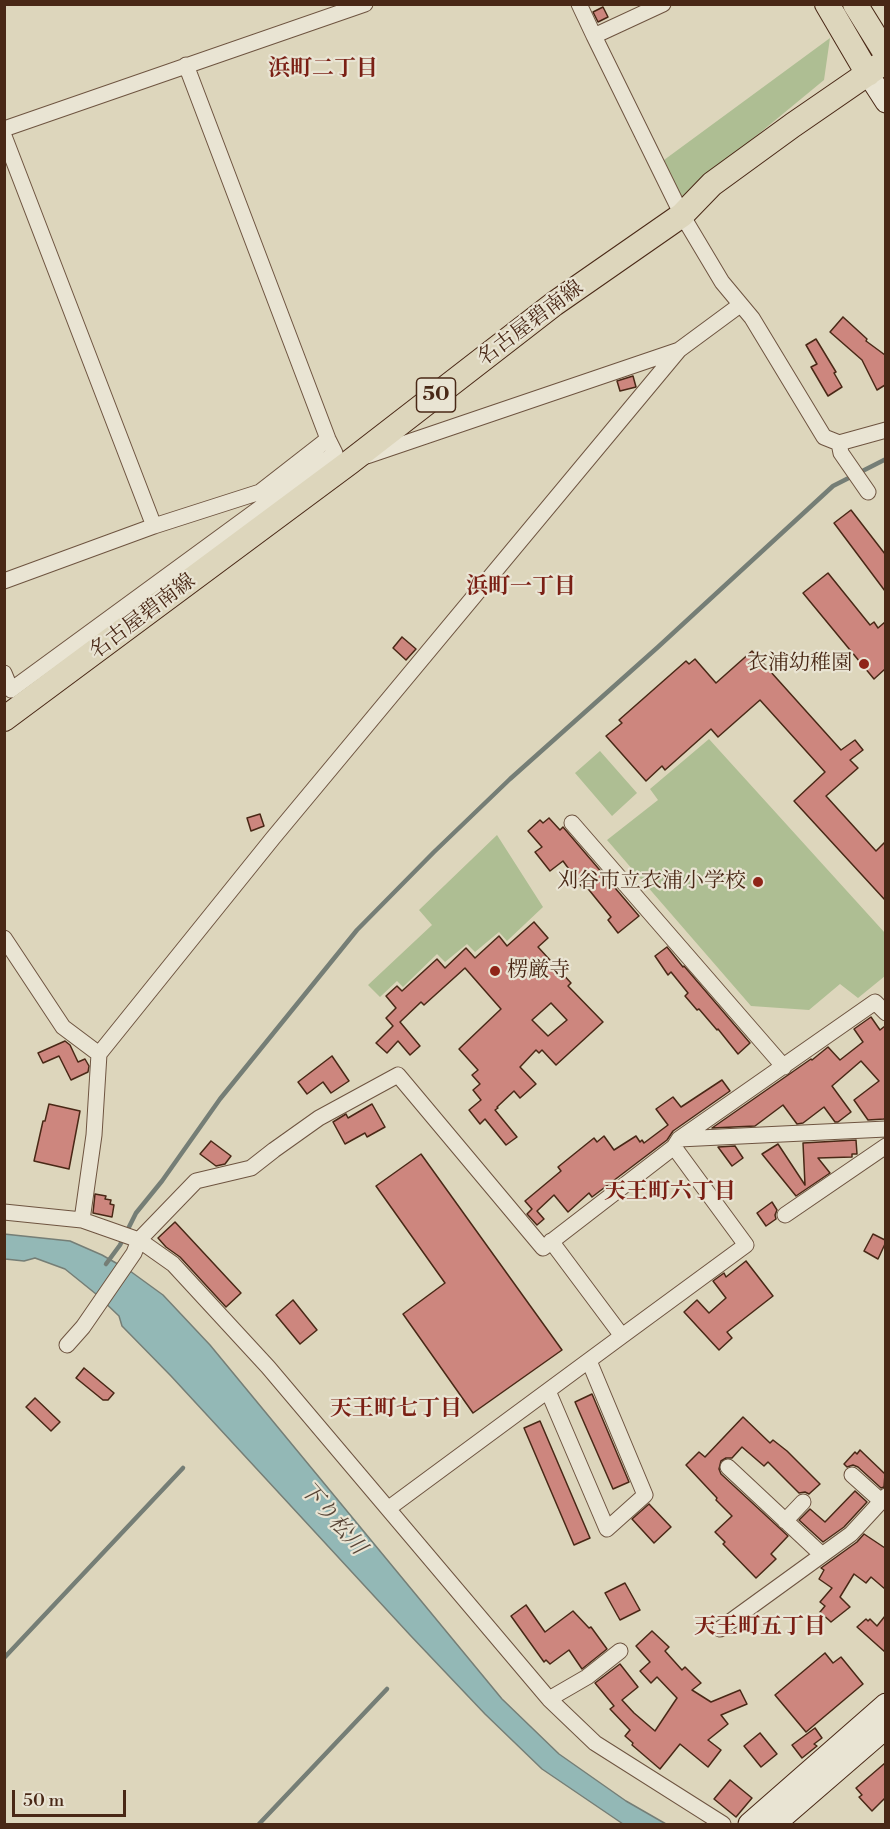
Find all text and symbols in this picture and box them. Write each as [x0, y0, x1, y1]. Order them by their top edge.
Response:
district label: 浜町二丁目 [268, 57, 378, 83]
street label: 名古屋碧南線 [473, 276, 589, 372]
road number: 50 [416, 378, 456, 412]
street label: 名古屋碧南線 [85, 569, 201, 665]
district label: 浜町一丁目 [466, 575, 576, 601]
place label: 衣浦幼稚園 [747, 651, 852, 677]
marker: 衣浦幼稚園 [857, 657, 871, 671]
place label: 刈谷市立衣浦小学校 [557, 869, 746, 895]
marker: 刈谷市立衣浦小学校 [751, 875, 765, 889]
place label: 楞厳寺 [507, 958, 570, 984]
marker: 楞厳寺 [488, 964, 502, 978]
district label: 天王町六丁目 [604, 1180, 736, 1206]
district label: 天王町七丁目 [330, 1397, 462, 1423]
water label: 下り松川 [293, 1477, 371, 1561]
district label: 天王町五丁目 [694, 1615, 826, 1641]
scale bar [15, 1778, 129, 1816]
text: 50 m [23, 1789, 64, 1812]

